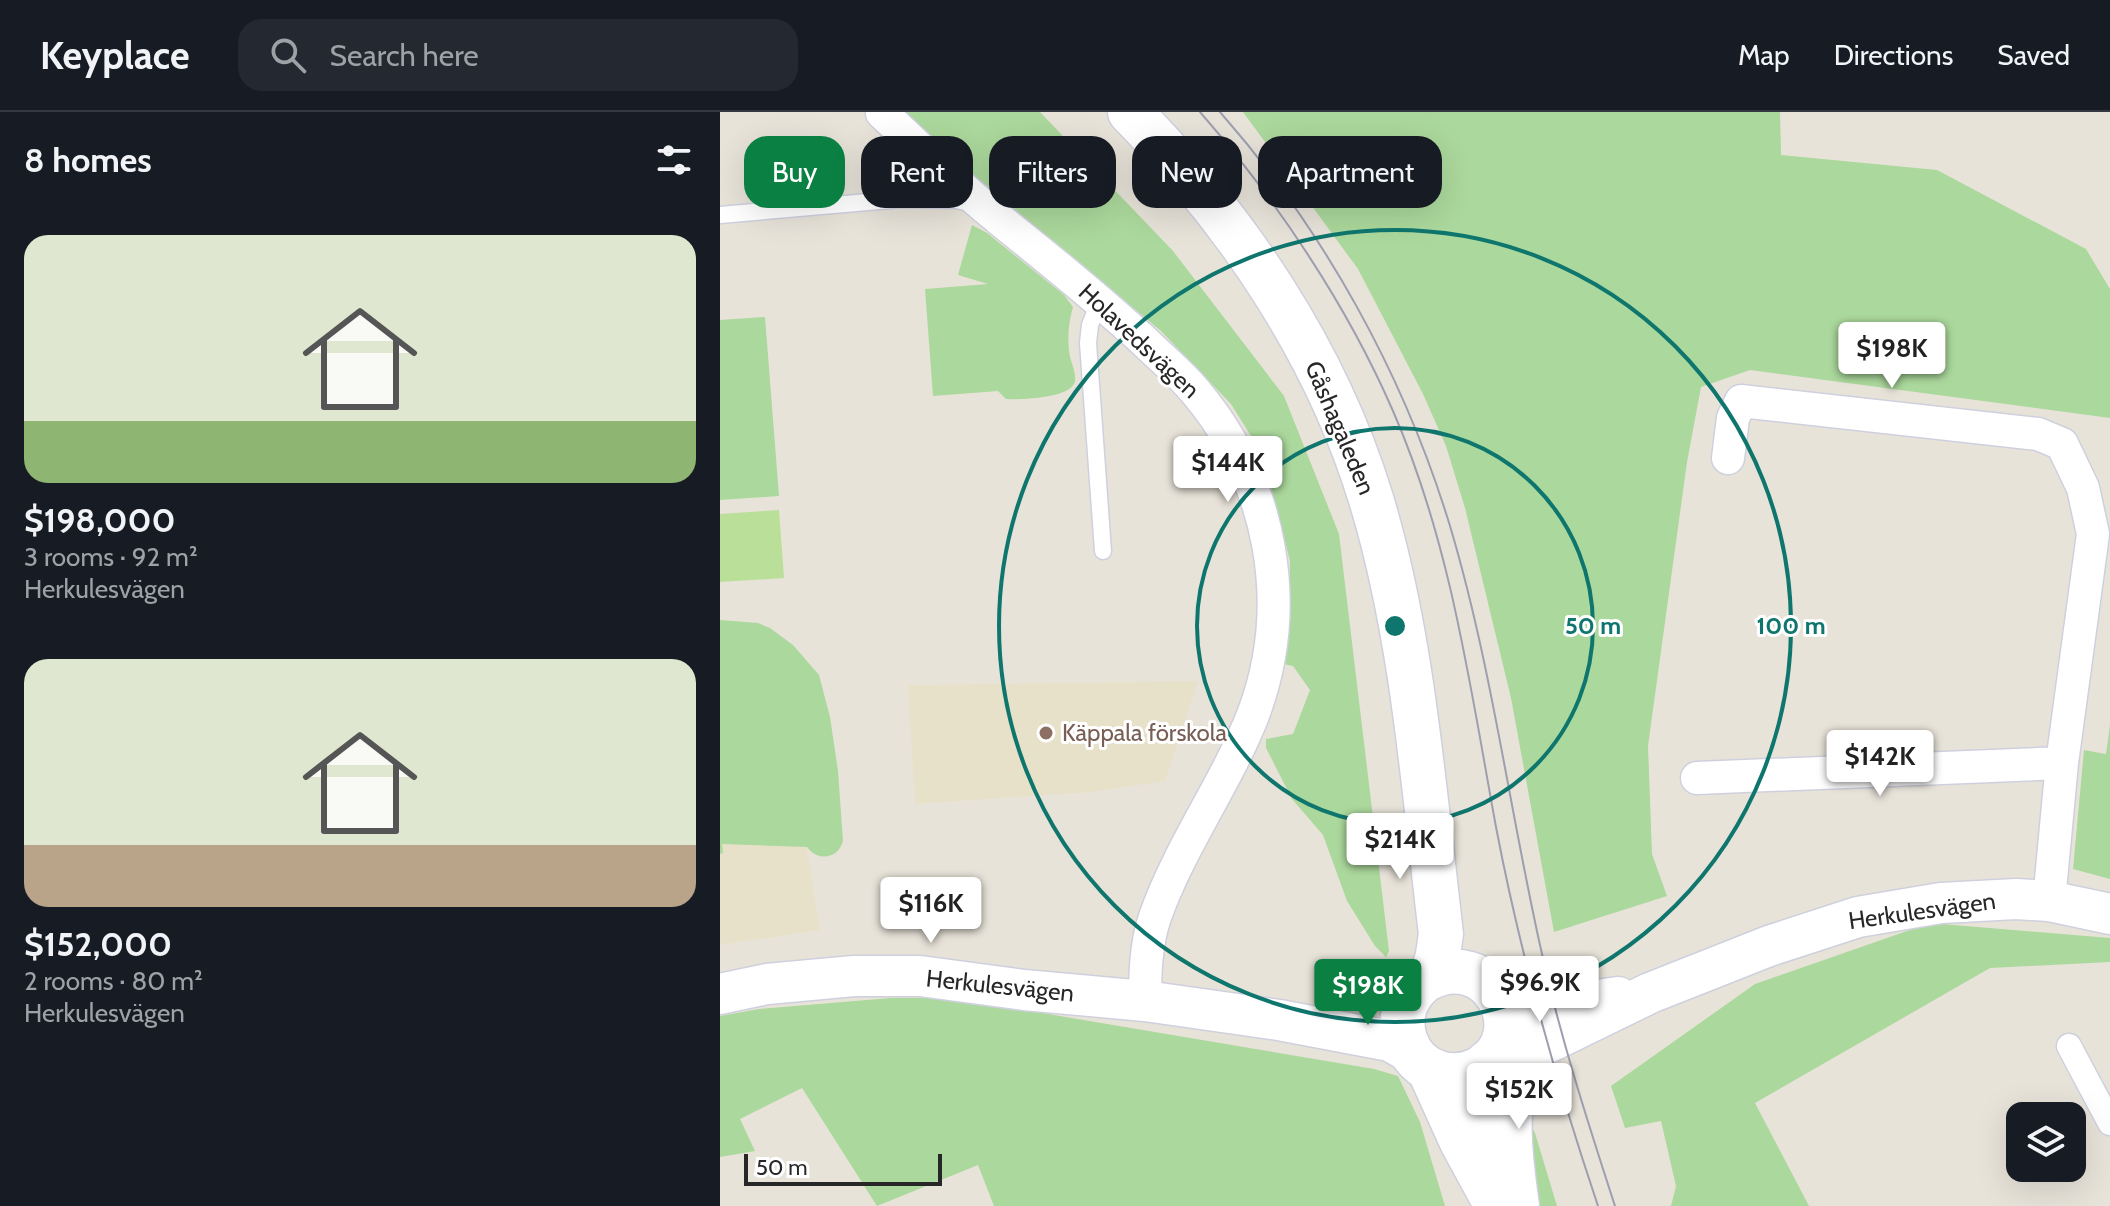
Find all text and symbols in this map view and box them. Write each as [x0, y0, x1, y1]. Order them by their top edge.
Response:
search box [238, 19, 798, 91]
text: Keyplace [40, 32, 190, 79]
icon: search [266, 33, 310, 77]
text: Search here [330, 37, 479, 74]
text: Map [1738, 38, 1790, 72]
text: Directions [1834, 38, 1953, 72]
text: Saved [1997, 38, 2070, 72]
chip: Buy [744, 136, 845, 208]
chip: Rent [861, 136, 973, 208]
chip: Filters [989, 136, 1116, 208]
chip: New [1132, 136, 1242, 208]
chip: Apartment [1258, 136, 1442, 208]
icon: filters [652, 138, 696, 182]
text: 8 homes [24, 139, 152, 181]
street label: Holavedsvägen [1073, 277, 1206, 404]
icon: home [288, 287, 432, 431]
pin: $198K [1836, 322, 1948, 390]
text: $198K [1856, 332, 1928, 364]
street label: Gåshagaleden [1299, 357, 1382, 499]
pin: $144K [1172, 436, 1284, 504]
text: $144K [1191, 446, 1265, 478]
text: $198,000 [24, 499, 176, 541]
text: 3 rooms · 92 m² [24, 541, 198, 573]
text: Herkulesvägen [24, 573, 185, 605]
text: 50 m [1565, 611, 1621, 640]
text: 100 m [1756, 611, 1826, 640]
centre of rings [1381, 612, 1409, 640]
icon: home [288, 711, 432, 855]
place label: Käppala förskola [1062, 718, 1227, 747]
marker: Käppala förskola [1037, 724, 1055, 742]
pin: $142K [1824, 730, 1936, 798]
text: $142K [1845, 740, 1915, 772]
pin: $214K [1344, 813, 1456, 881]
text: $214K [1365, 823, 1435, 855]
pin: $116K [875, 877, 987, 945]
street label: Herkulesvägen [1846, 886, 1997, 935]
text: $116K [898, 887, 964, 919]
text: $152,000 [24, 923, 172, 965]
pin: $96.9K [1475, 956, 1605, 1024]
pin: $198K [1312, 959, 1424, 1027]
street label: Herkulesvägen [925, 963, 1075, 1008]
text: 2 rooms · 80 m² [24, 965, 203, 997]
text: $96.9K [1500, 966, 1580, 998]
text: $198K [1332, 969, 1404, 1001]
text: Herkulesvägen [24, 997, 185, 1029]
pin: $152K [1463, 1063, 1575, 1131]
text: $152K [1485, 1073, 1553, 1105]
map controls [2006, 1102, 2086, 1182]
button: layers [2006, 1102, 2086, 1182]
scale bar [744, 1150, 942, 1186]
text: 50 m [756, 1154, 808, 1181]

